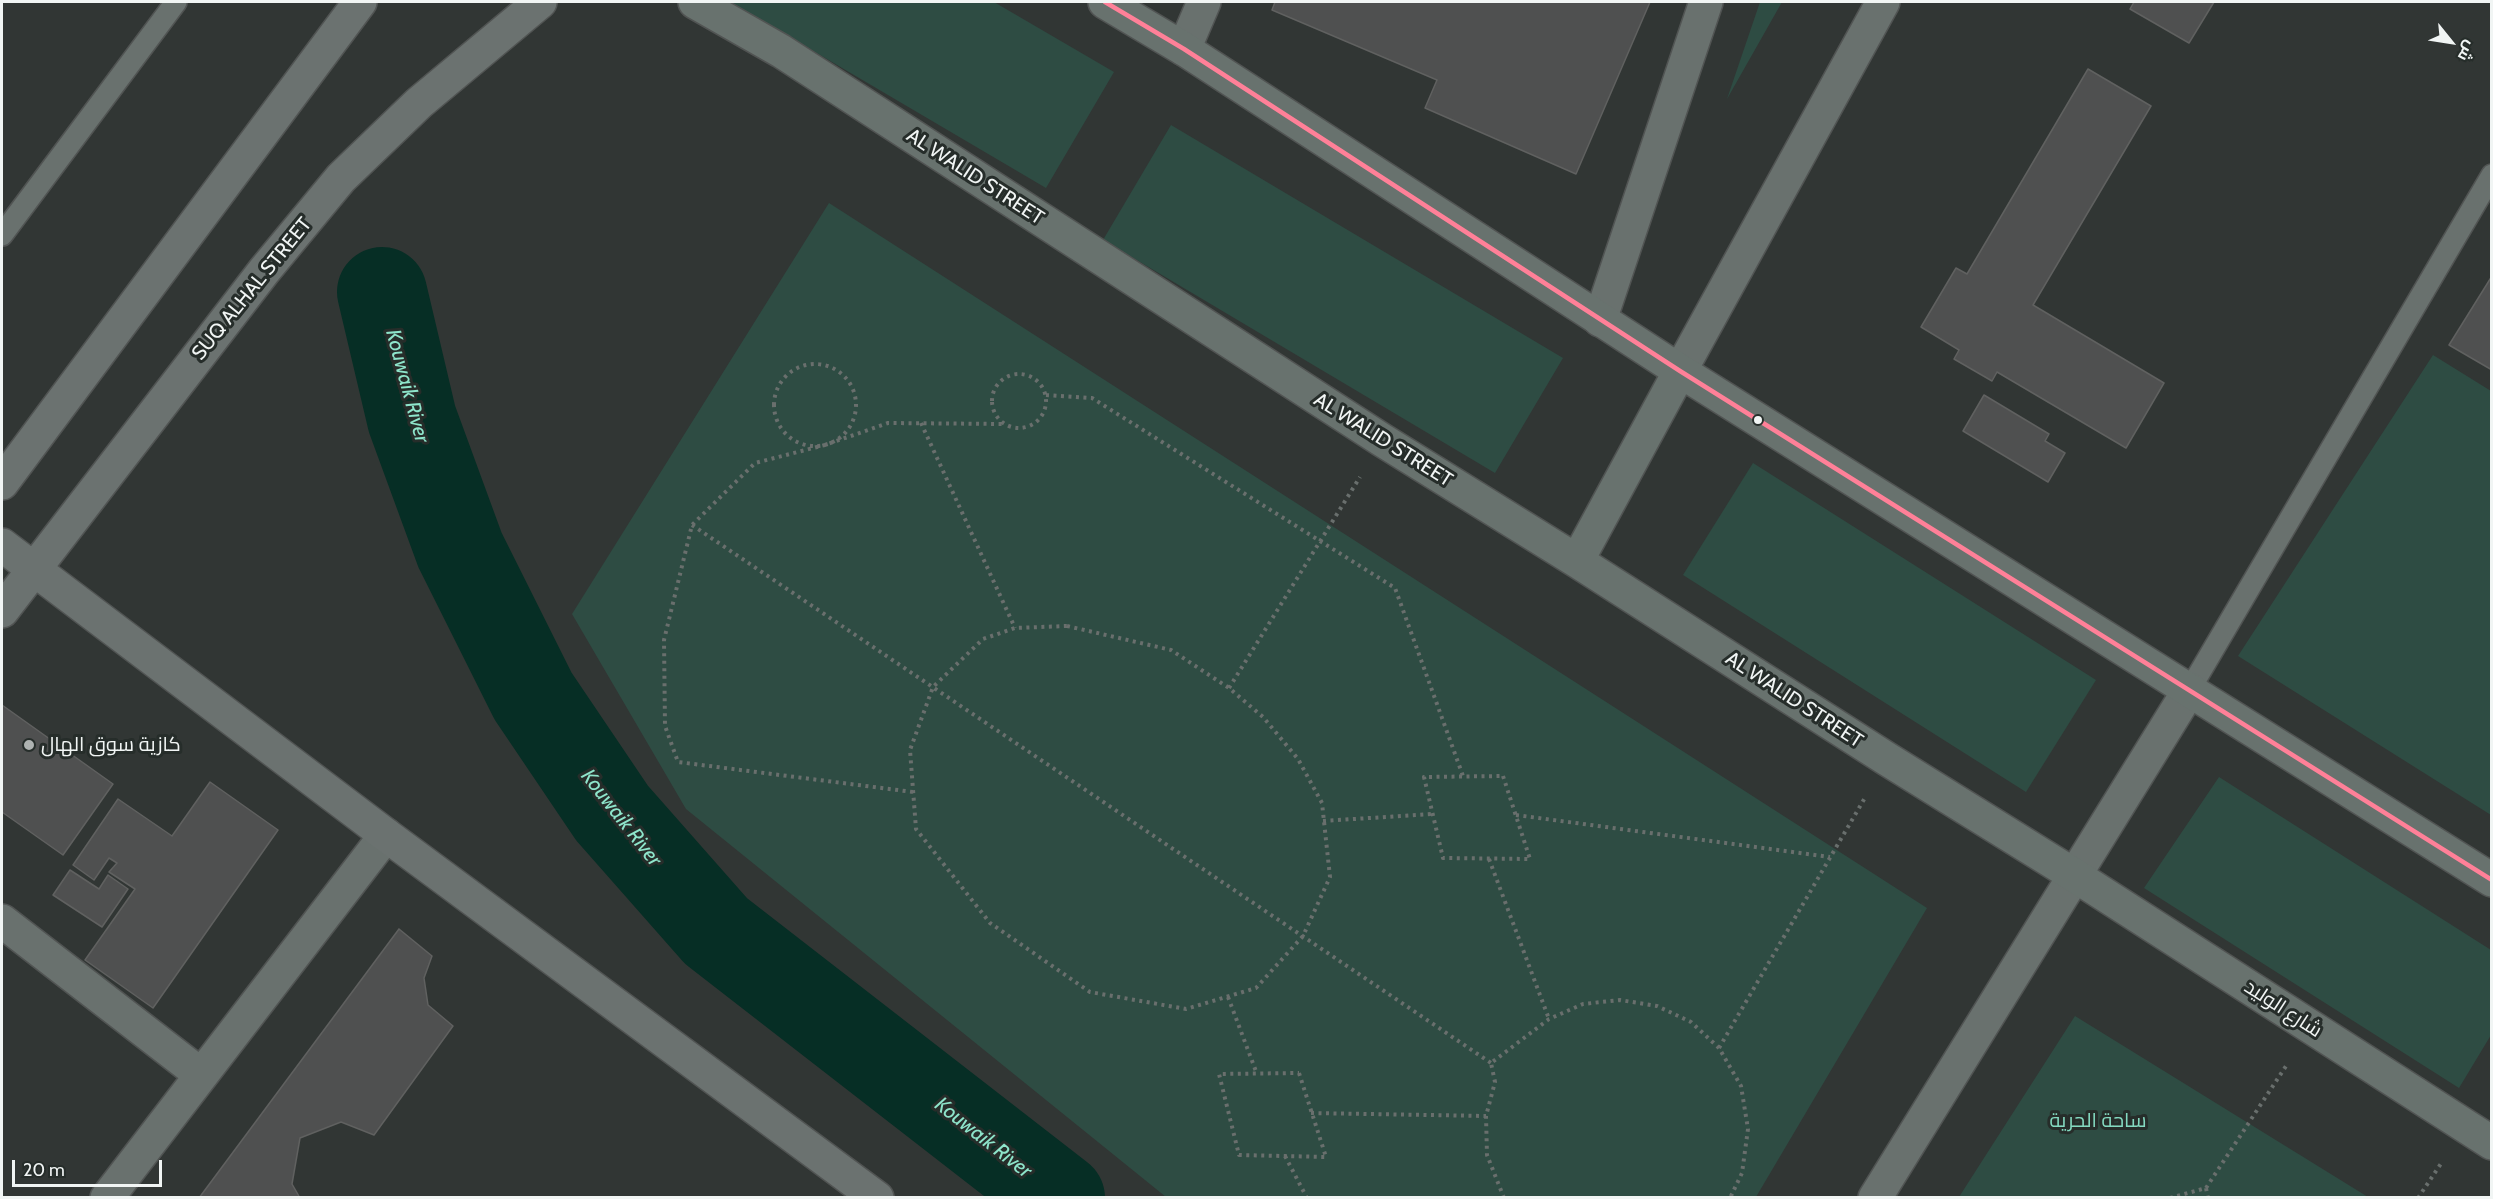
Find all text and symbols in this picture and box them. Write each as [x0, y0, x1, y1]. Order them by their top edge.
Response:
north arrow [2421, 12, 2481, 72]
text: ش [2454, 38, 2480, 65]
street label: AL WALID STREET [902, 124, 1048, 230]
street label: SUQ ALHAL STREET [187, 213, 317, 365]
water label: Kouwaik River [380, 327, 434, 445]
street label: AL WALID STREET [1309, 388, 1457, 492]
unlabelled marker [1752, 414, 1764, 426]
street label: AL WALID STREET [1721, 647, 1867, 753]
place label: كازية سوق الهال [41, 733, 181, 757]
marker: كازية سوق الهال [22, 738, 36, 752]
water label: Kouwaik River [575, 764, 667, 872]
street label: شارع الوليد [2240, 975, 2326, 1043]
water label: Kouwaik River [929, 1092, 1037, 1184]
park label: ساحة الحرية [2049, 1109, 2147, 1133]
scale bar [15, 1148, 165, 1186]
text: 20 m [23, 1159, 65, 1181]

